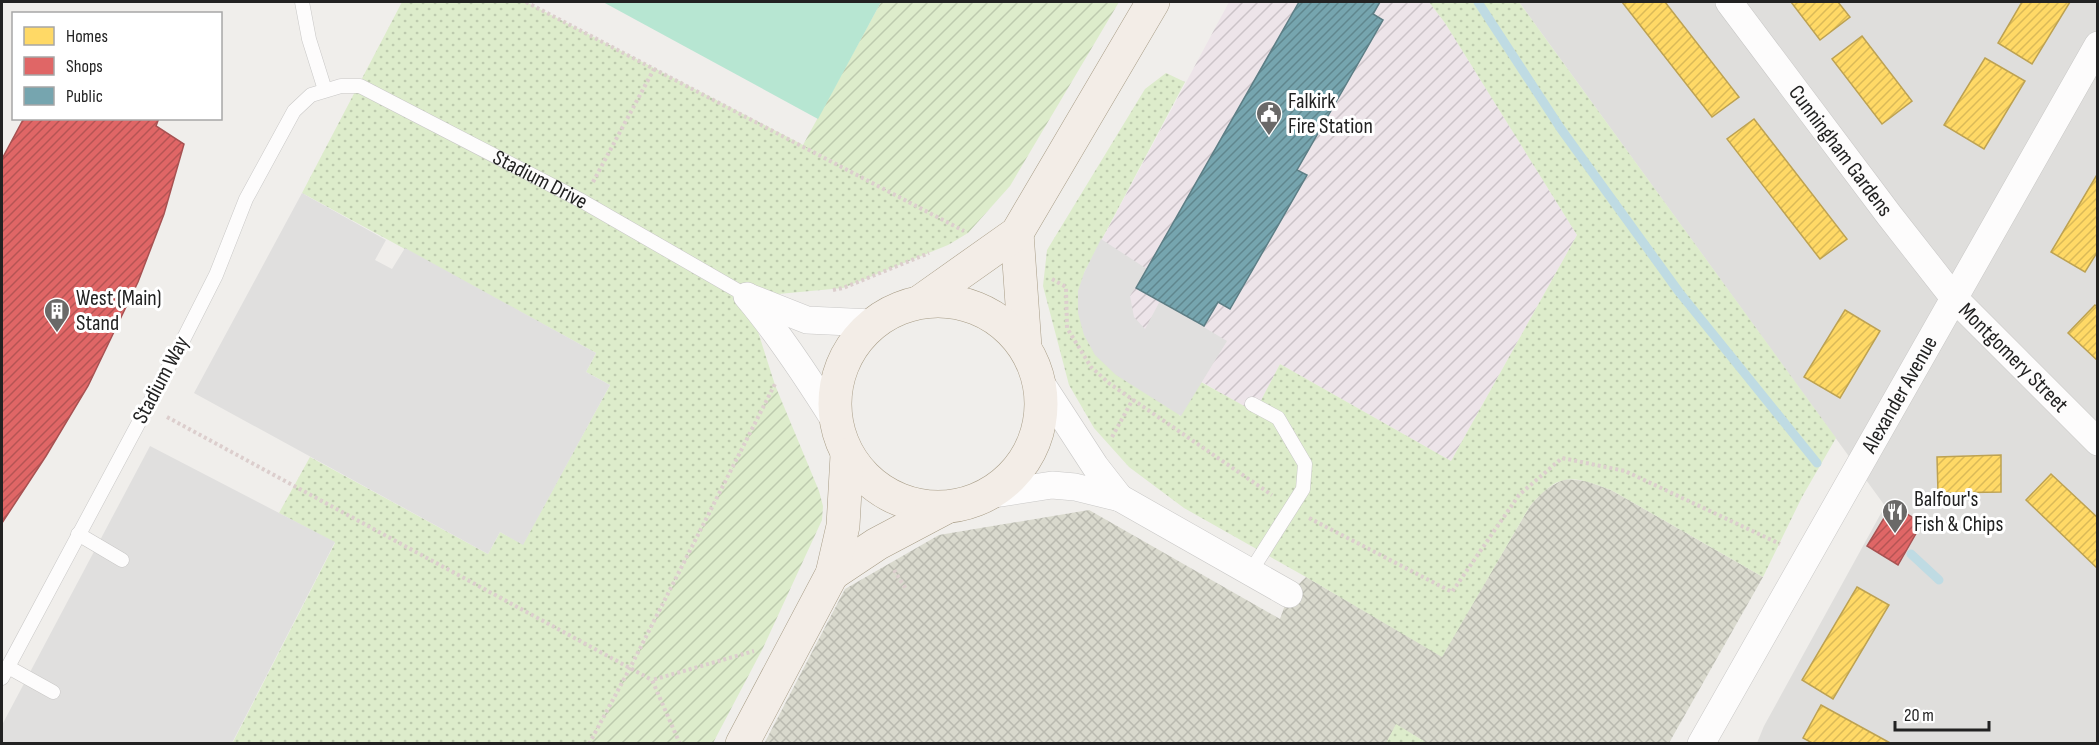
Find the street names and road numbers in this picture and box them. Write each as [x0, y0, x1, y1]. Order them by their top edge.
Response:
street label: Cunningham Gardens [1783, 80, 1899, 222]
street label: Stadium Drive [488, 144, 593, 215]
street label: Montgomery Street [1953, 297, 2074, 418]
street label: Stadium Way [127, 331, 195, 428]
street label: Alexander Avenue [1855, 331, 1943, 459]

